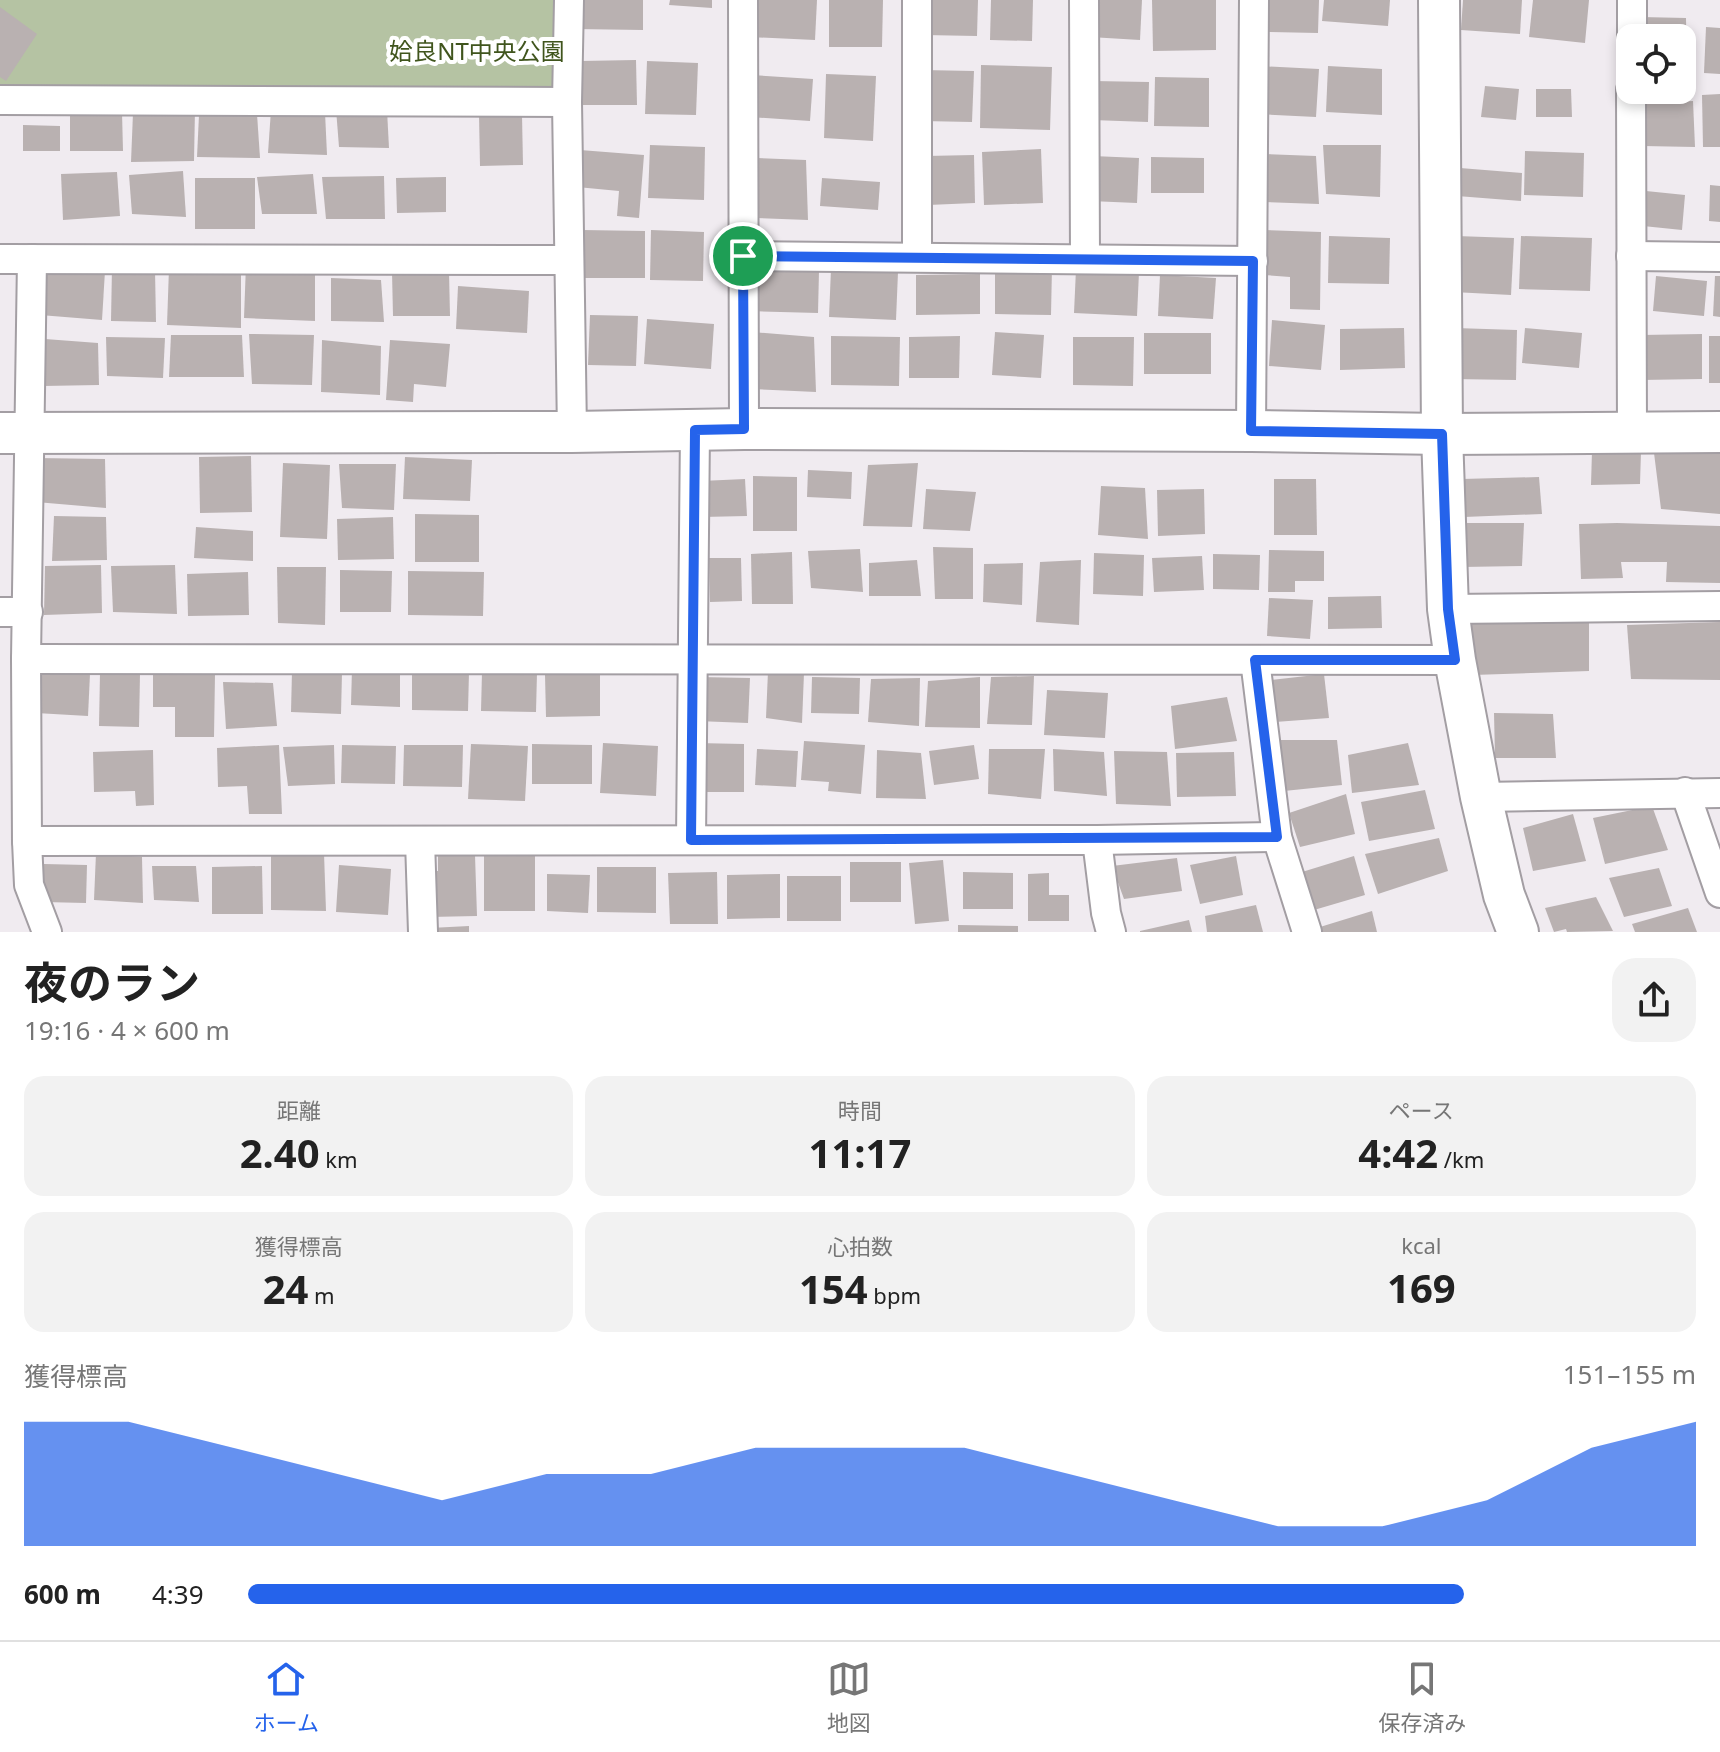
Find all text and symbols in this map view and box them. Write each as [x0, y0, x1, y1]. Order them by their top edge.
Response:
map controls [1616, 24, 1696, 104]
button: locate [1616, 24, 1696, 104]
park label: 姶良NT中央公園 [389, 34, 565, 67]
pin [709, 222, 777, 290]
icon: arrive [721, 234, 765, 278]
text: 夜のラン [24, 952, 200, 1012]
button: share [1612, 958, 1696, 1042]
text: 19:16 · 4 × 600 m [24, 1012, 230, 1048]
text: 距離 [277, 1095, 321, 1125]
text: 時間 [838, 1095, 882, 1125]
text: ペース [1389, 1095, 1454, 1125]
text: 2.40 [240, 1125, 320, 1180]
text: 11:17 [809, 1125, 911, 1180]
text: 4:42 [1358, 1125, 1438, 1180]
text: km [320, 1144, 358, 1174]
text: /km [1438, 1144, 1484, 1174]
text: kcal [1401, 1230, 1441, 1260]
text: 獲得標高 [255, 1231, 343, 1261]
text: 心拍数 [827, 1231, 893, 1261]
text: 169 [1387, 1260, 1456, 1315]
text: 24 [263, 1261, 308, 1316]
text: 154 [799, 1261, 868, 1316]
text: m [308, 1280, 335, 1310]
text: bpm [868, 1280, 921, 1310]
text: 151–155 m [1563, 1356, 1696, 1392]
text: 獲得標高 [24, 1358, 128, 1394]
text: 600 m [24, 1576, 101, 1612]
text: 4:39 [152, 1576, 204, 1612]
tab: ホーム [254, 1657, 319, 1737]
tab: 地図 [827, 1657, 871, 1737]
tab: 保存済み [1378, 1657, 1466, 1737]

